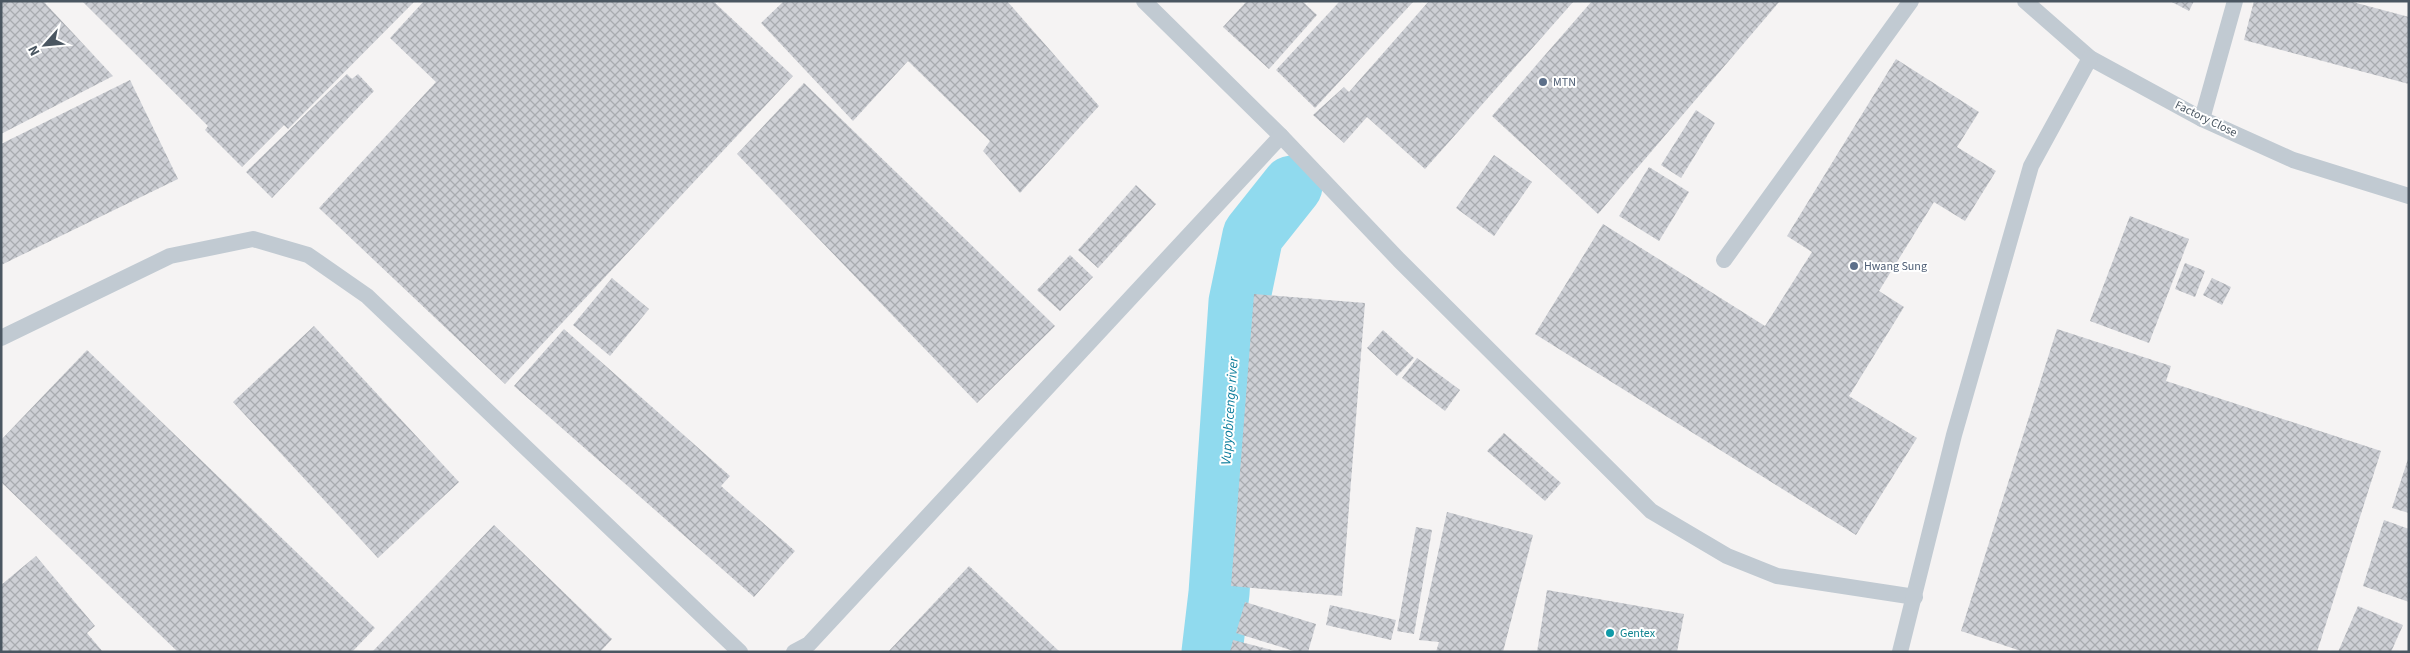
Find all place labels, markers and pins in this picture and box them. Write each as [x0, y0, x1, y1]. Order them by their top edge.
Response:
place label: MTN [1553, 74, 1576, 91]
marker: MTN [1537, 76, 1549, 88]
place label: Hwang Sung [1864, 258, 1927, 275]
marker: Hwang Sung [1848, 260, 1860, 272]
place label: Gentex [1620, 625, 1656, 642]
marker: Gentex [1604, 627, 1616, 639]

